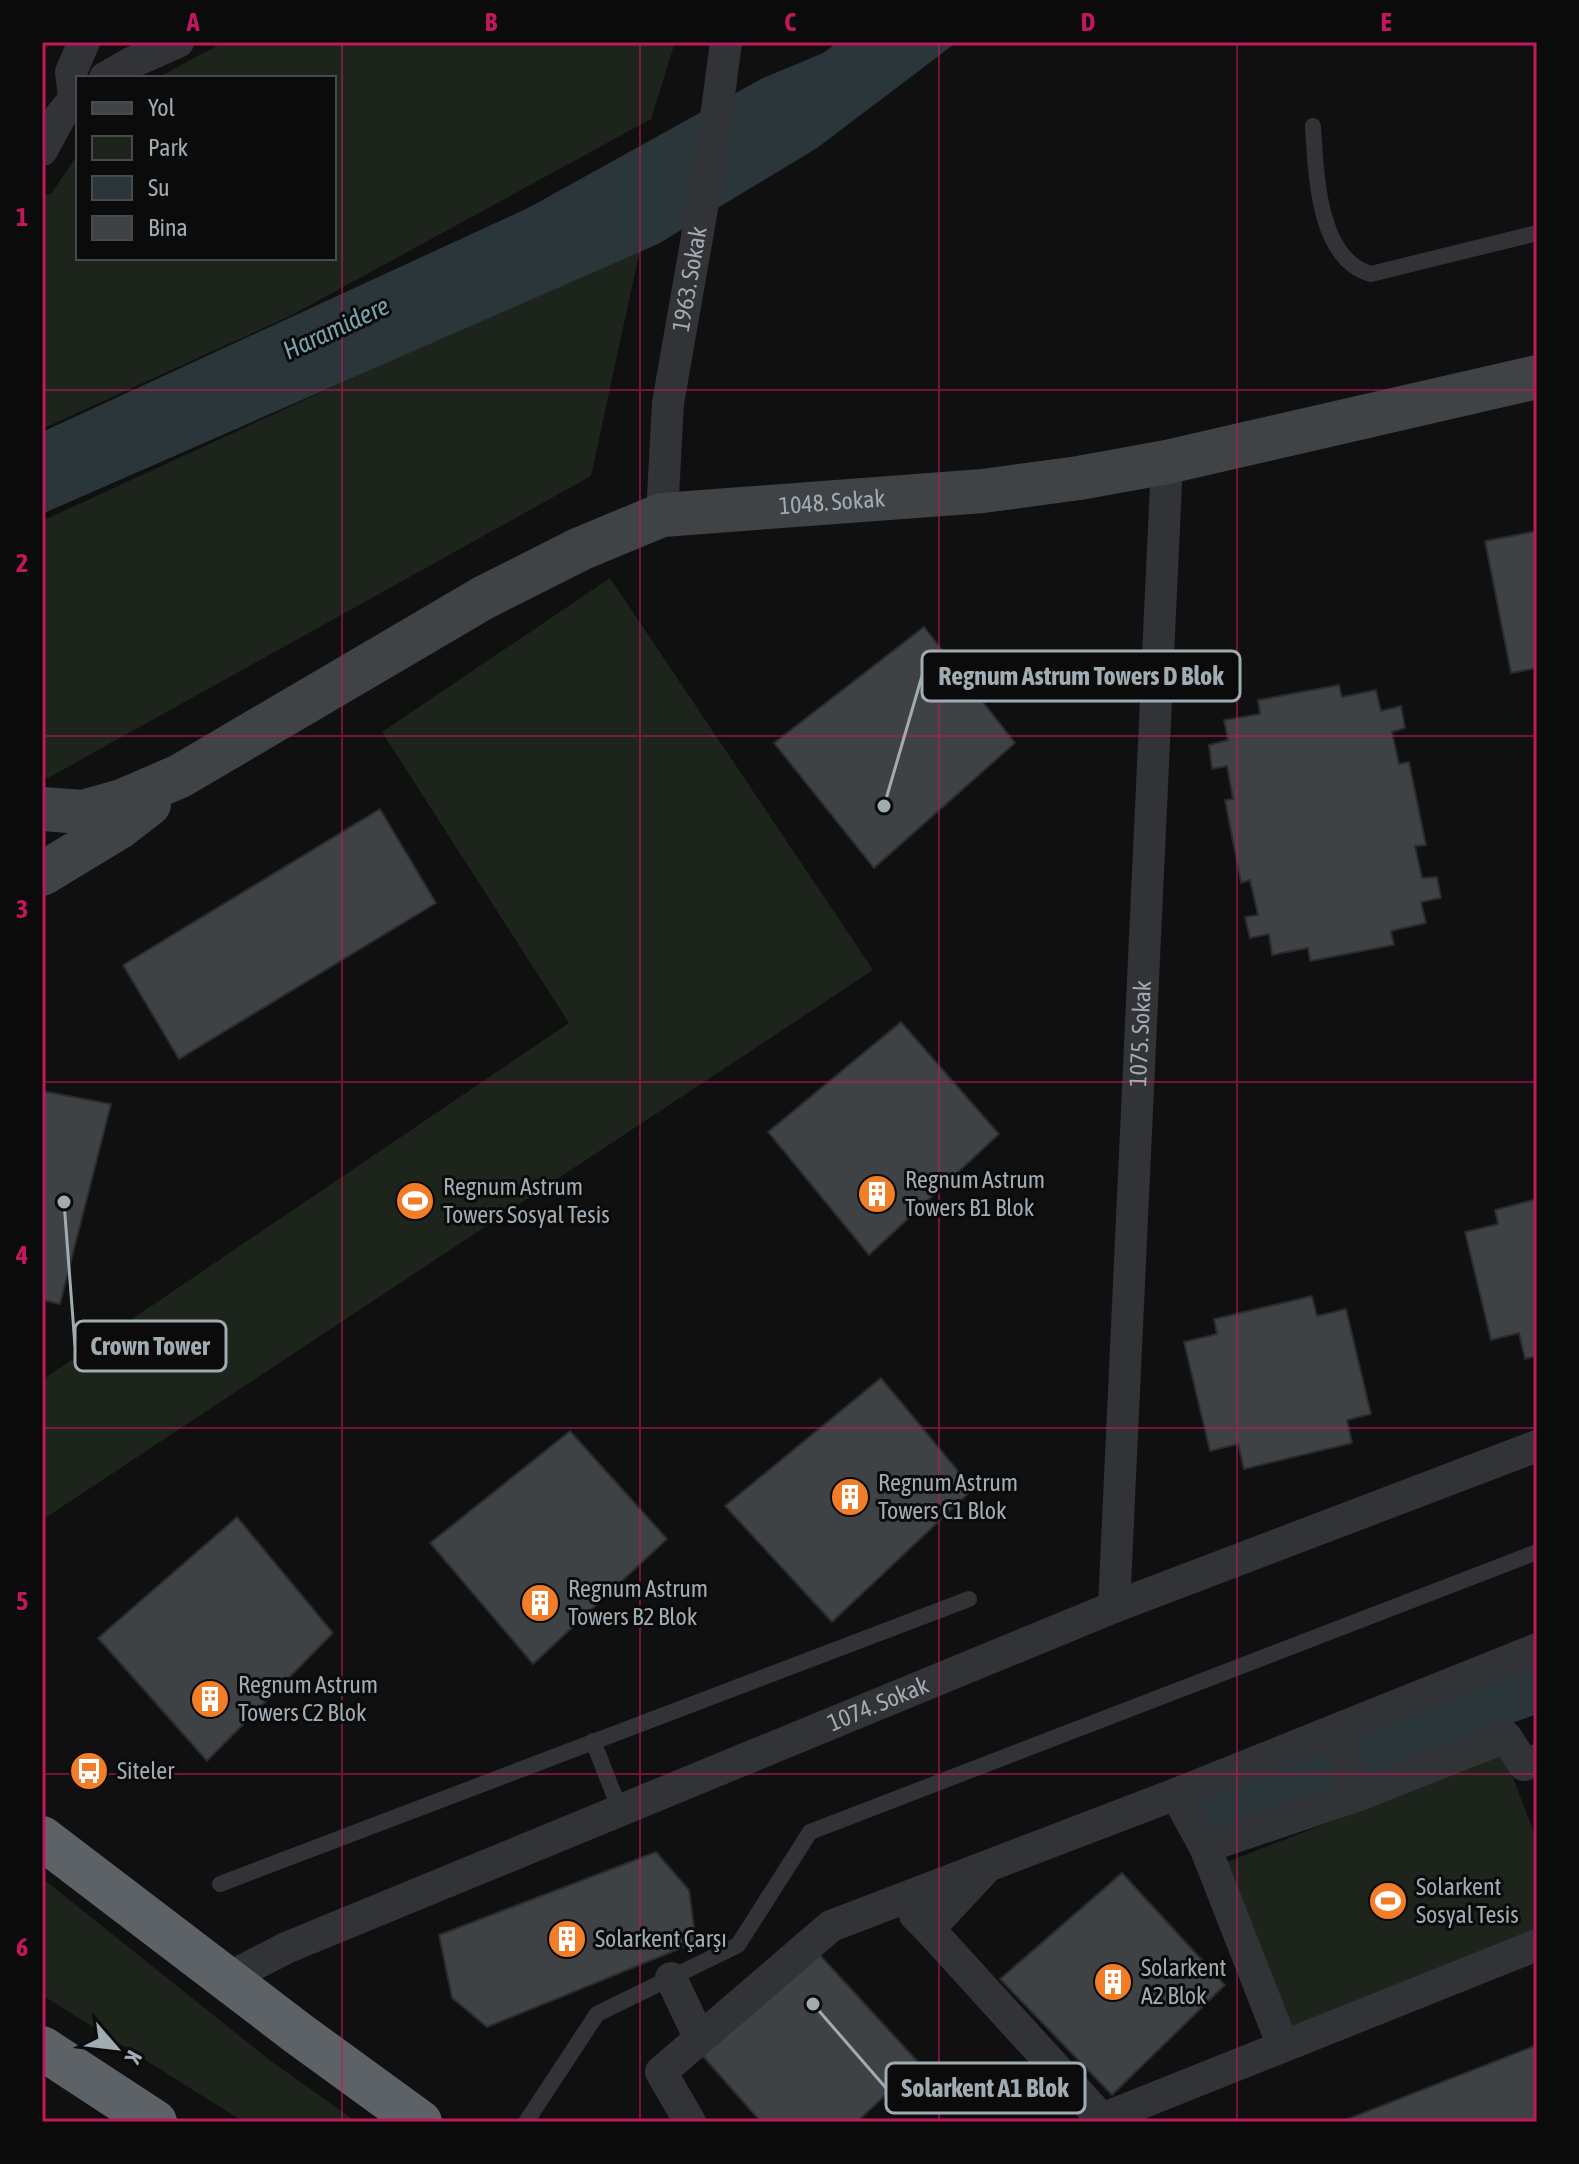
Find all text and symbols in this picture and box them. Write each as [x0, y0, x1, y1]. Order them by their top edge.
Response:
text: A [186, 7, 200, 37]
text: B [485, 7, 498, 37]
text: C [784, 7, 796, 37]
text: D [1081, 7, 1095, 37]
text: E [1380, 7, 1392, 37]
legend [76, 76, 336, 260]
text: Yol [148, 94, 176, 121]
text: Park [148, 134, 189, 161]
text: Su [148, 174, 170, 201]
text: 1 [16, 202, 28, 232]
text: Bina [148, 214, 188, 241]
street label: 1963. Sokak [667, 224, 712, 334]
water label: Haramidere [278, 290, 394, 366]
street label: 1048. Sokak [778, 484, 886, 519]
text: 2 [16, 548, 28, 578]
callout: Regnum Astrum Towers D Blok [922, 651, 1240, 701]
text: Regnum Astrum Towers D Blok [938, 661, 1224, 691]
text: 3 [16, 894, 28, 924]
street label: 1075. Sokak [1124, 979, 1156, 1087]
place label: Regnum Astrum Towers B1 Blok [905, 1166, 1045, 1221]
place label: Regnum Astrum Towers Sosyal Tesis [443, 1173, 610, 1228]
building icon: Regnum Astrum Towers B1 Blok [856, 1173, 898, 1215]
sports icon: Regnum Astrum Towers Sosyal Tesis [394, 1180, 436, 1222]
text: 4 [15, 1240, 28, 1270]
callout: Crown Tower [75, 1321, 226, 1371]
text: Crown Tower [90, 1331, 211, 1361]
place label: Regnum Astrum Towers C1 Blok [878, 1469, 1018, 1524]
building icon: Regnum Astrum Towers C1 Blok [829, 1476, 871, 1518]
place label: Regnum Astrum Towers B2 Blok [568, 1575, 708, 1630]
building icon: Regnum Astrum Towers B2 Blok [519, 1582, 561, 1624]
text: 5 [16, 1586, 28, 1616]
place label: Regnum Astrum Towers C2 Blok [238, 1671, 378, 1726]
street label: 1074. Sokak [824, 1671, 933, 1736]
building icon: Regnum Astrum Towers C2 Blok [189, 1678, 231, 1720]
bus stop icon: Siteler [68, 1750, 110, 1792]
place label: Siteler [117, 1757, 175, 1784]
place label: Solarkent Sosyal Tesis [1416, 1873, 1519, 1928]
sports icon: Solarkent Sosyal Tesis [1367, 1880, 1409, 1922]
building icon: Solarkent Çarşı [546, 1918, 588, 1960]
place label: Solarkent Çarşı [595, 1925, 727, 1952]
text: 6 [16, 1932, 28, 1962]
place label: Solarkent A2 Blok [1141, 1954, 1227, 2009]
building icon: Solarkent A2 Blok [1092, 1961, 1134, 2003]
north arrow [76, 2008, 156, 2088]
text: K [120, 2047, 148, 2068]
callout: Solarkent A1 Blok [886, 2063, 1085, 2113]
text: Solarkent A1 Blok [901, 2073, 1069, 2103]

